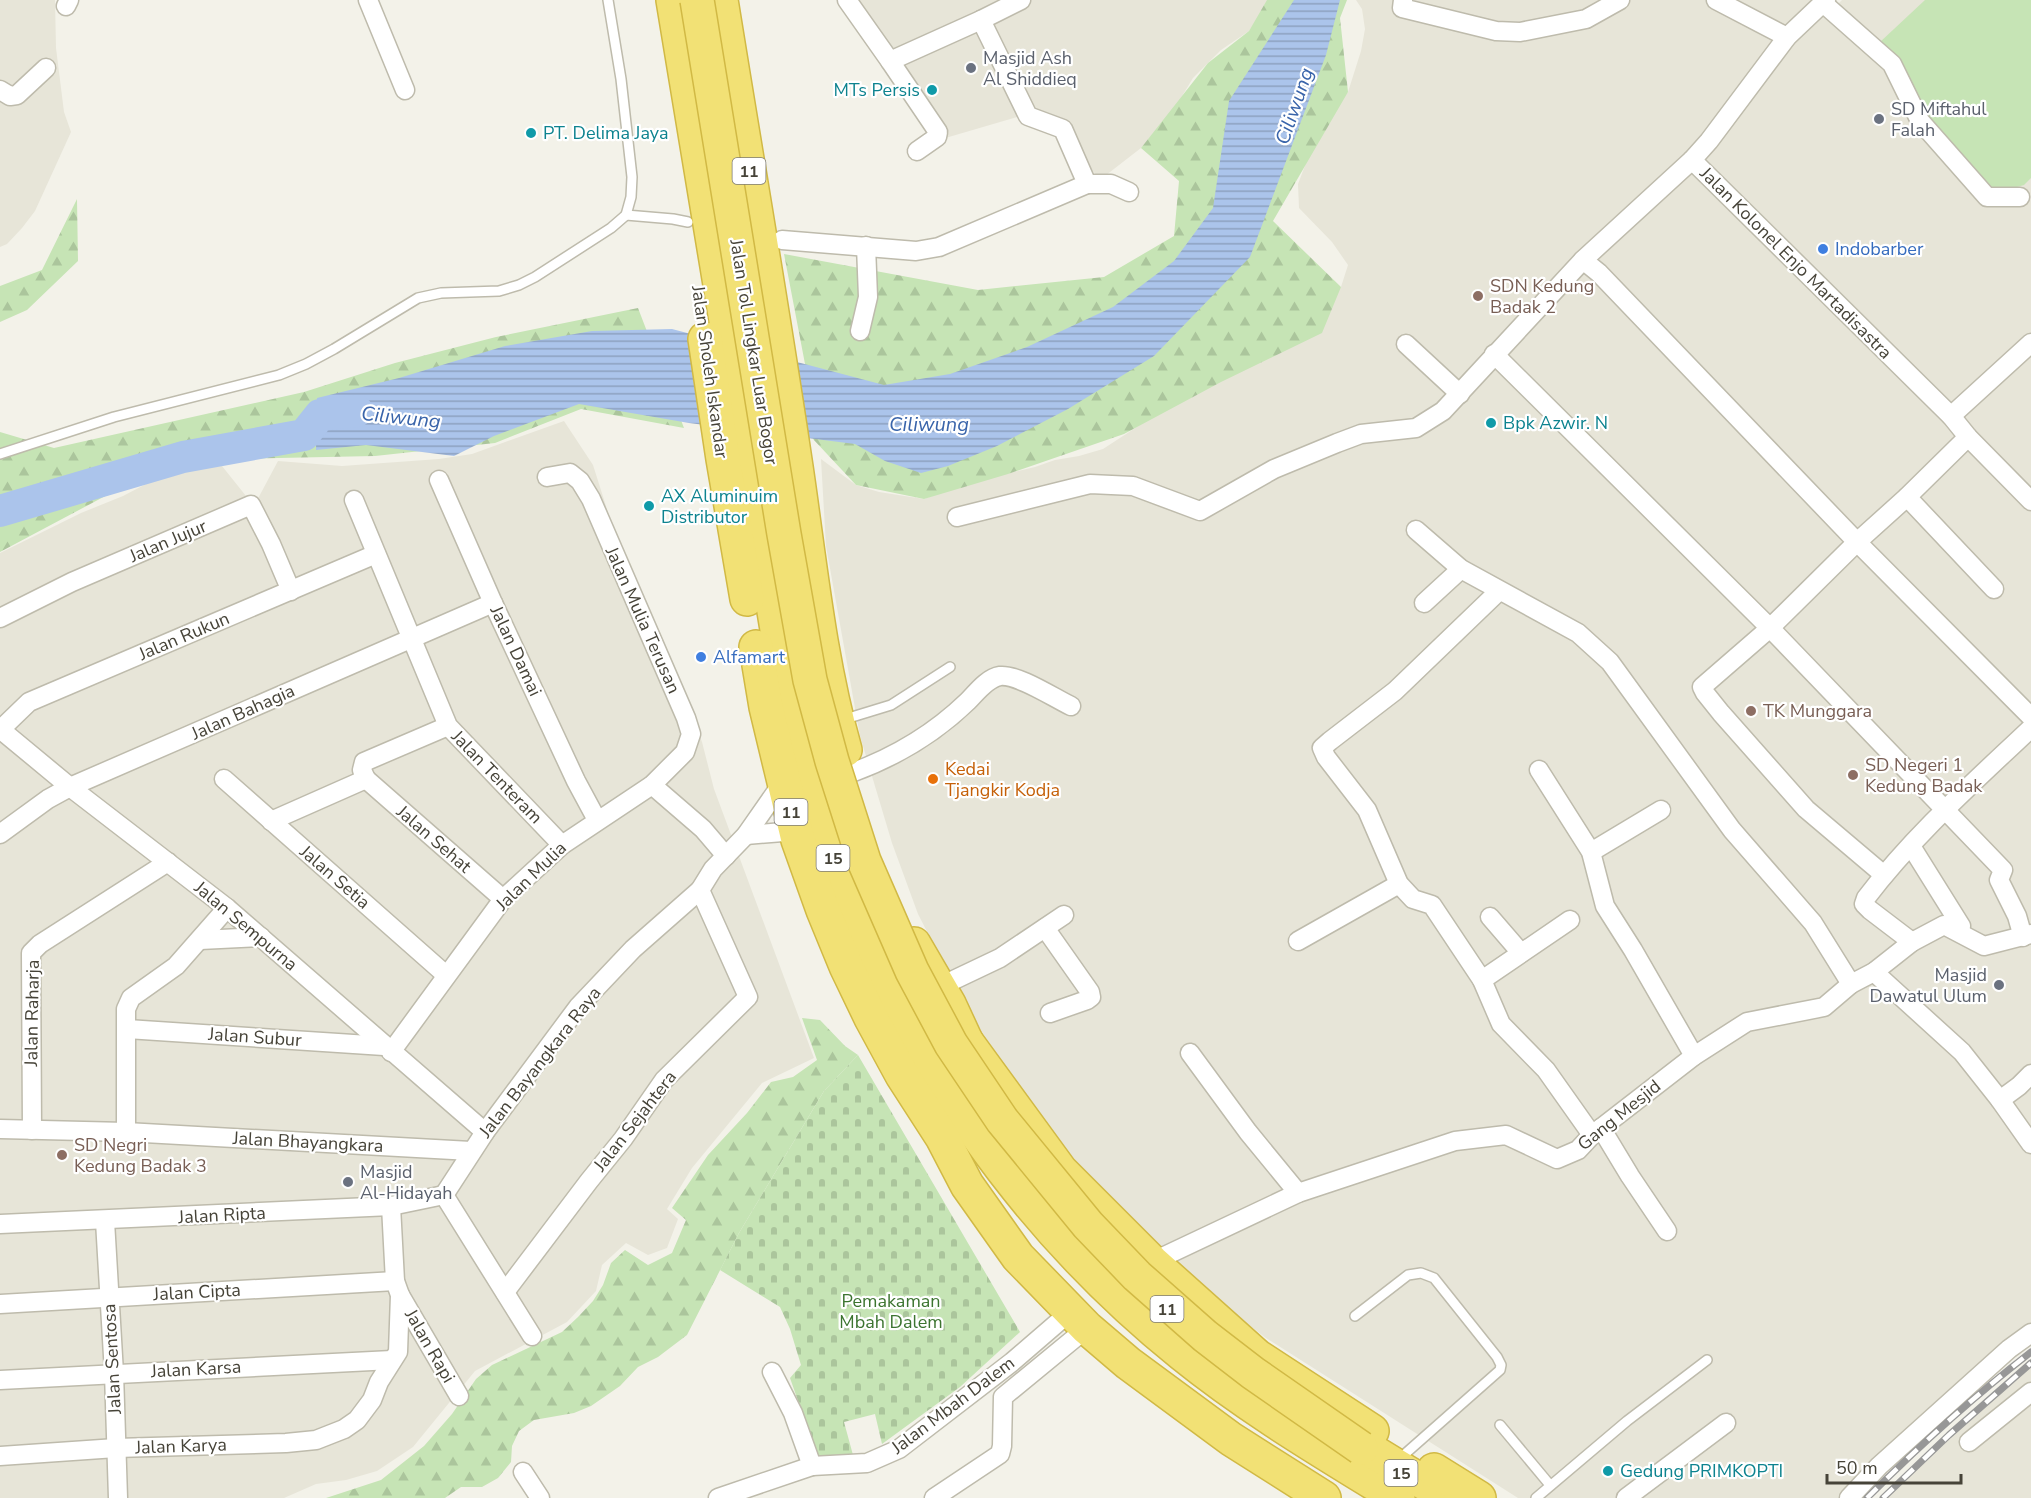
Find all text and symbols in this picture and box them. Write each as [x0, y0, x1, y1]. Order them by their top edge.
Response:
place label: Masjid Ash Al Shiddieq [983, 46, 1077, 91]
marker: Masjid Ash Al Shiddieq [964, 61, 978, 75]
water label: Ciliwung [1269, 64, 1320, 148]
place label: MTs Persis [833, 78, 920, 102]
marker: MTs Persis [925, 83, 939, 97]
place label: SD Miftahul Falah [1891, 97, 1987, 142]
marker: SD Miftahul Falah [1872, 112, 1886, 126]
place label: PT. Delima Jaya [543, 121, 668, 145]
marker: PT. Delima Jaya [524, 126, 538, 140]
road number: 11 [732, 158, 766, 184]
street label: Jalan Kolonel Enjo Martadisastra [1694, 161, 1897, 364]
street label: Jalan Tol Lingkar Luar Bogor [724, 236, 784, 467]
place label: Indobarber [1835, 237, 1924, 261]
marker: Indobarber [1816, 242, 1830, 256]
place label: SDN Kedung Badak 2 [1490, 274, 1594, 319]
street label: Jalan Sholeh Iskandar [686, 283, 734, 461]
marker: SDN Kedung Badak 2 [1471, 289, 1485, 303]
water label: Ciliwung [360, 400, 442, 435]
water label: Ciliwung [889, 411, 969, 438]
place label: Bpk Azwir. N [1503, 411, 1608, 435]
marker: Bpk Azwir. N [1484, 416, 1498, 430]
place label: AX Aluminuim Distributor [661, 484, 778, 529]
marker: AX Aluminuim Distributor [642, 499, 656, 513]
street label: Jalan Jujur [125, 514, 211, 568]
street label: Jalan Mulia Terusan [599, 542, 686, 697]
street label: Jalan Damai [484, 601, 547, 700]
street label: Jalan Rukun [134, 606, 233, 666]
place label: Alfamart [713, 645, 786, 669]
marker: Alfamart [694, 650, 708, 664]
street label: Jalan Bahagia [187, 678, 299, 746]
place label: TK Munggara [1763, 699, 1872, 723]
marker: TK Munggara [1744, 704, 1758, 718]
street label: Jalan Tenteram [445, 724, 548, 829]
place label: SD Negeri 1 Kedung Badak [1865, 753, 1983, 798]
place label: Kedai Tjangkir Kodja [945, 757, 1060, 802]
marker: SD Negeri 1 Kedung Badak [1846, 768, 1860, 782]
marker: Kedai Tjangkir Kodja [926, 772, 940, 786]
street label: Jalan Sehat [391, 799, 477, 879]
road number: 11 [774, 799, 808, 825]
street label: Jalan Mulia [490, 836, 572, 916]
street label: Jalan Setia [294, 839, 375, 914]
road number: 15 [816, 845, 850, 871]
street label: Jalan Sempurna [189, 875, 303, 976]
street label: Jalan Raharja [19, 959, 45, 1068]
place label: Masjid Dawatul Ulum [1869, 963, 1987, 1008]
marker: Masjid Dawatul Ulum [1992, 978, 2006, 992]
street label: Jalan Bayangkara Raya [473, 982, 606, 1143]
street label: Jalan Subur [207, 1022, 303, 1052]
street label: Jalan Sejahtera [588, 1066, 682, 1177]
street label: Gang Mesjid [1572, 1074, 1666, 1156]
street label: Jalan Bhayangkara [231, 1126, 384, 1158]
place label: SD Negri Kedung Badak 3 [74, 1133, 207, 1178]
marker: SD Negri Kedung Badak 3 [55, 1148, 69, 1162]
place label: Masjid Al-Hidayah [360, 1160, 453, 1205]
marker: Masjid Al-Hidayah [341, 1175, 355, 1189]
street label: Jalan Ripta [177, 1201, 266, 1229]
street label: Jalan Cipta [152, 1278, 241, 1306]
park label: Pemakaman Mbah Dalem [839, 1289, 943, 1334]
road number: 11 [1150, 1296, 1184, 1322]
street label: Jalan Sentosa [97, 1303, 127, 1416]
street label: Jalan Rapi [399, 1304, 461, 1387]
street label: Jalan Mbah Dalem [886, 1351, 1020, 1460]
street label: Jalan Karsa [149, 1355, 242, 1383]
street label: Jalan Karya [134, 1432, 227, 1460]
scale bar [1827, 1447, 1960, 1485]
text: 50 m [1836, 1456, 1878, 1480]
place label: Gedung PRIMKOPTI [1620, 1459, 1783, 1483]
road number: 15 [1384, 1460, 1418, 1486]
marker: Gedung PRIMKOPTI [1601, 1464, 1615, 1478]

